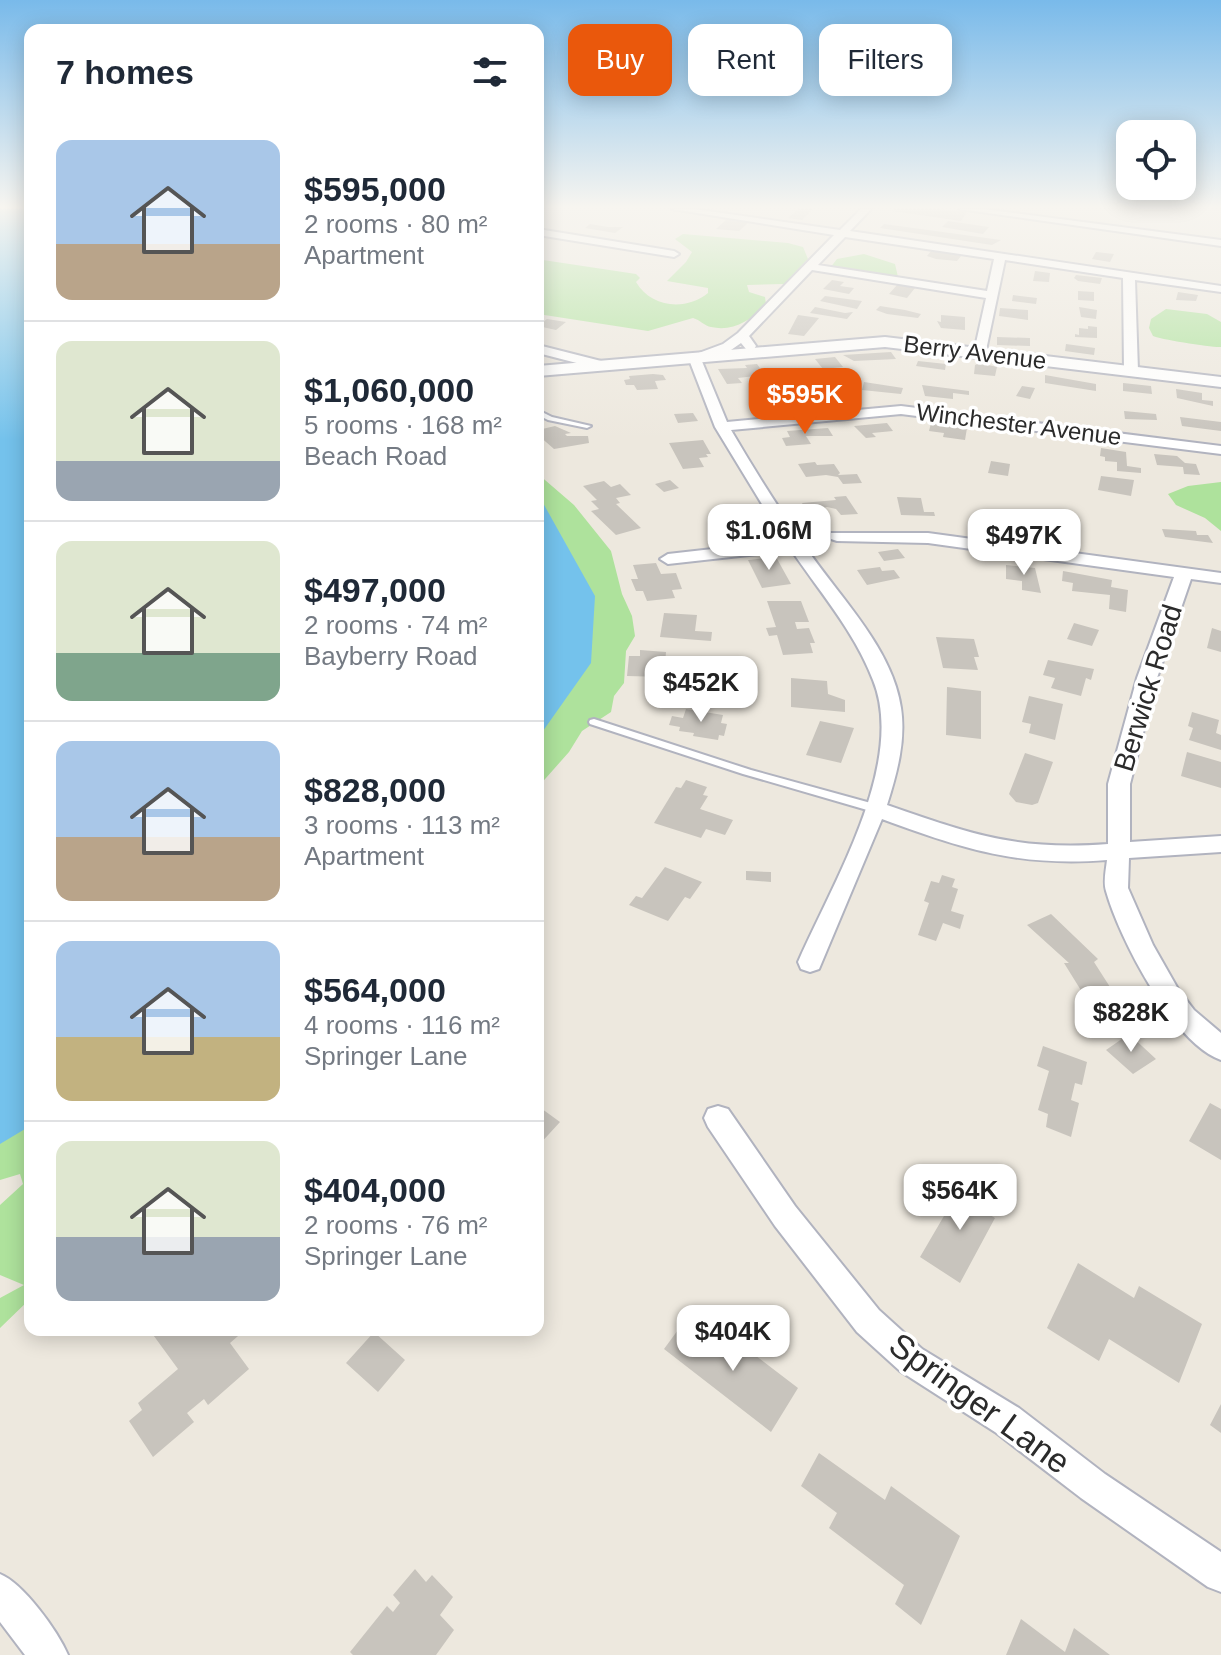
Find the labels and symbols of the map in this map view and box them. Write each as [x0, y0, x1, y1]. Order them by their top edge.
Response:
street label: Berry Avenue [902, 330, 1048, 374]
pin: $595K [749, 368, 861, 436]
street label: Winchester Avenue [915, 398, 1123, 450]
pin: $1.06M [704, 504, 834, 572]
pin: $497K [968, 509, 1080, 577]
street label: Berwick Road [1108, 601, 1188, 775]
pin: $452K [645, 656, 757, 724]
pin: $828K [1075, 986, 1187, 1054]
pin: $564K [904, 1164, 1016, 1232]
pin: $404K [677, 1305, 789, 1373]
street label: Springer Lane [882, 1325, 1078, 1481]

